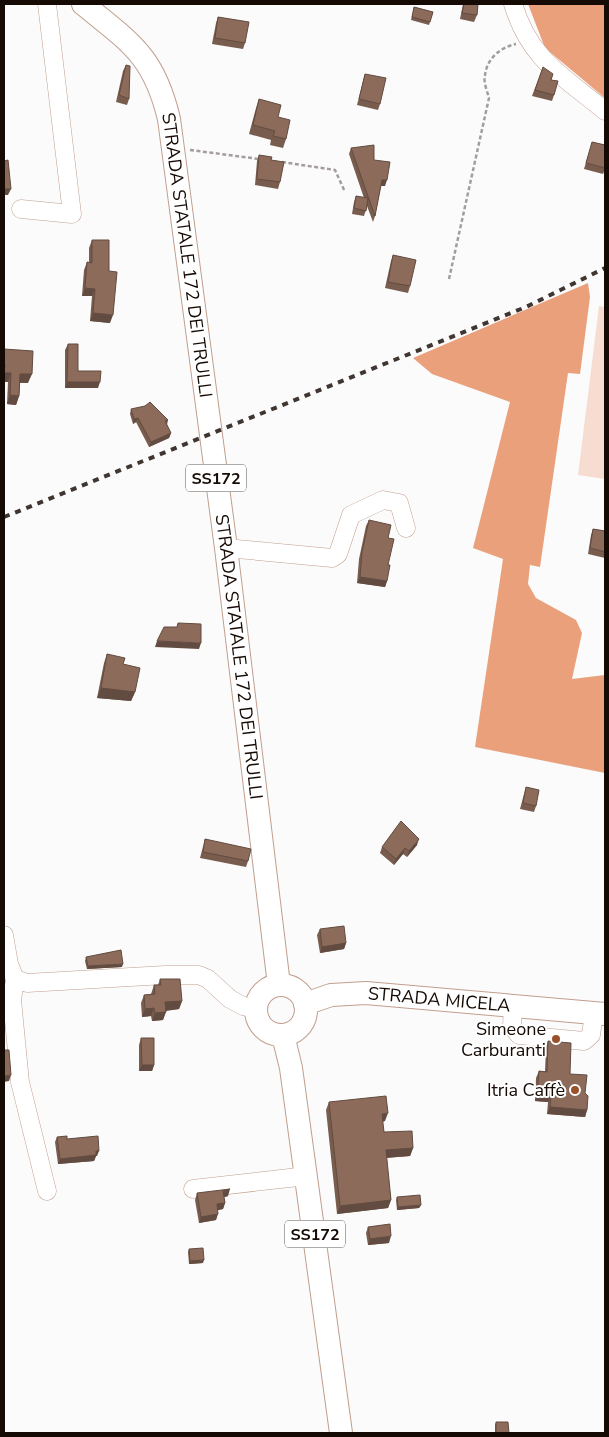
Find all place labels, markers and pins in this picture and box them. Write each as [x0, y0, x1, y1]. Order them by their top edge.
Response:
place label: Simeone Carburanti [461, 1017, 546, 1062]
marker: Simeone Carburanti [550, 1033, 562, 1045]
place label: Itria Caffè [487, 1078, 565, 1102]
marker: Itria Caffè [569, 1084, 581, 1096]

